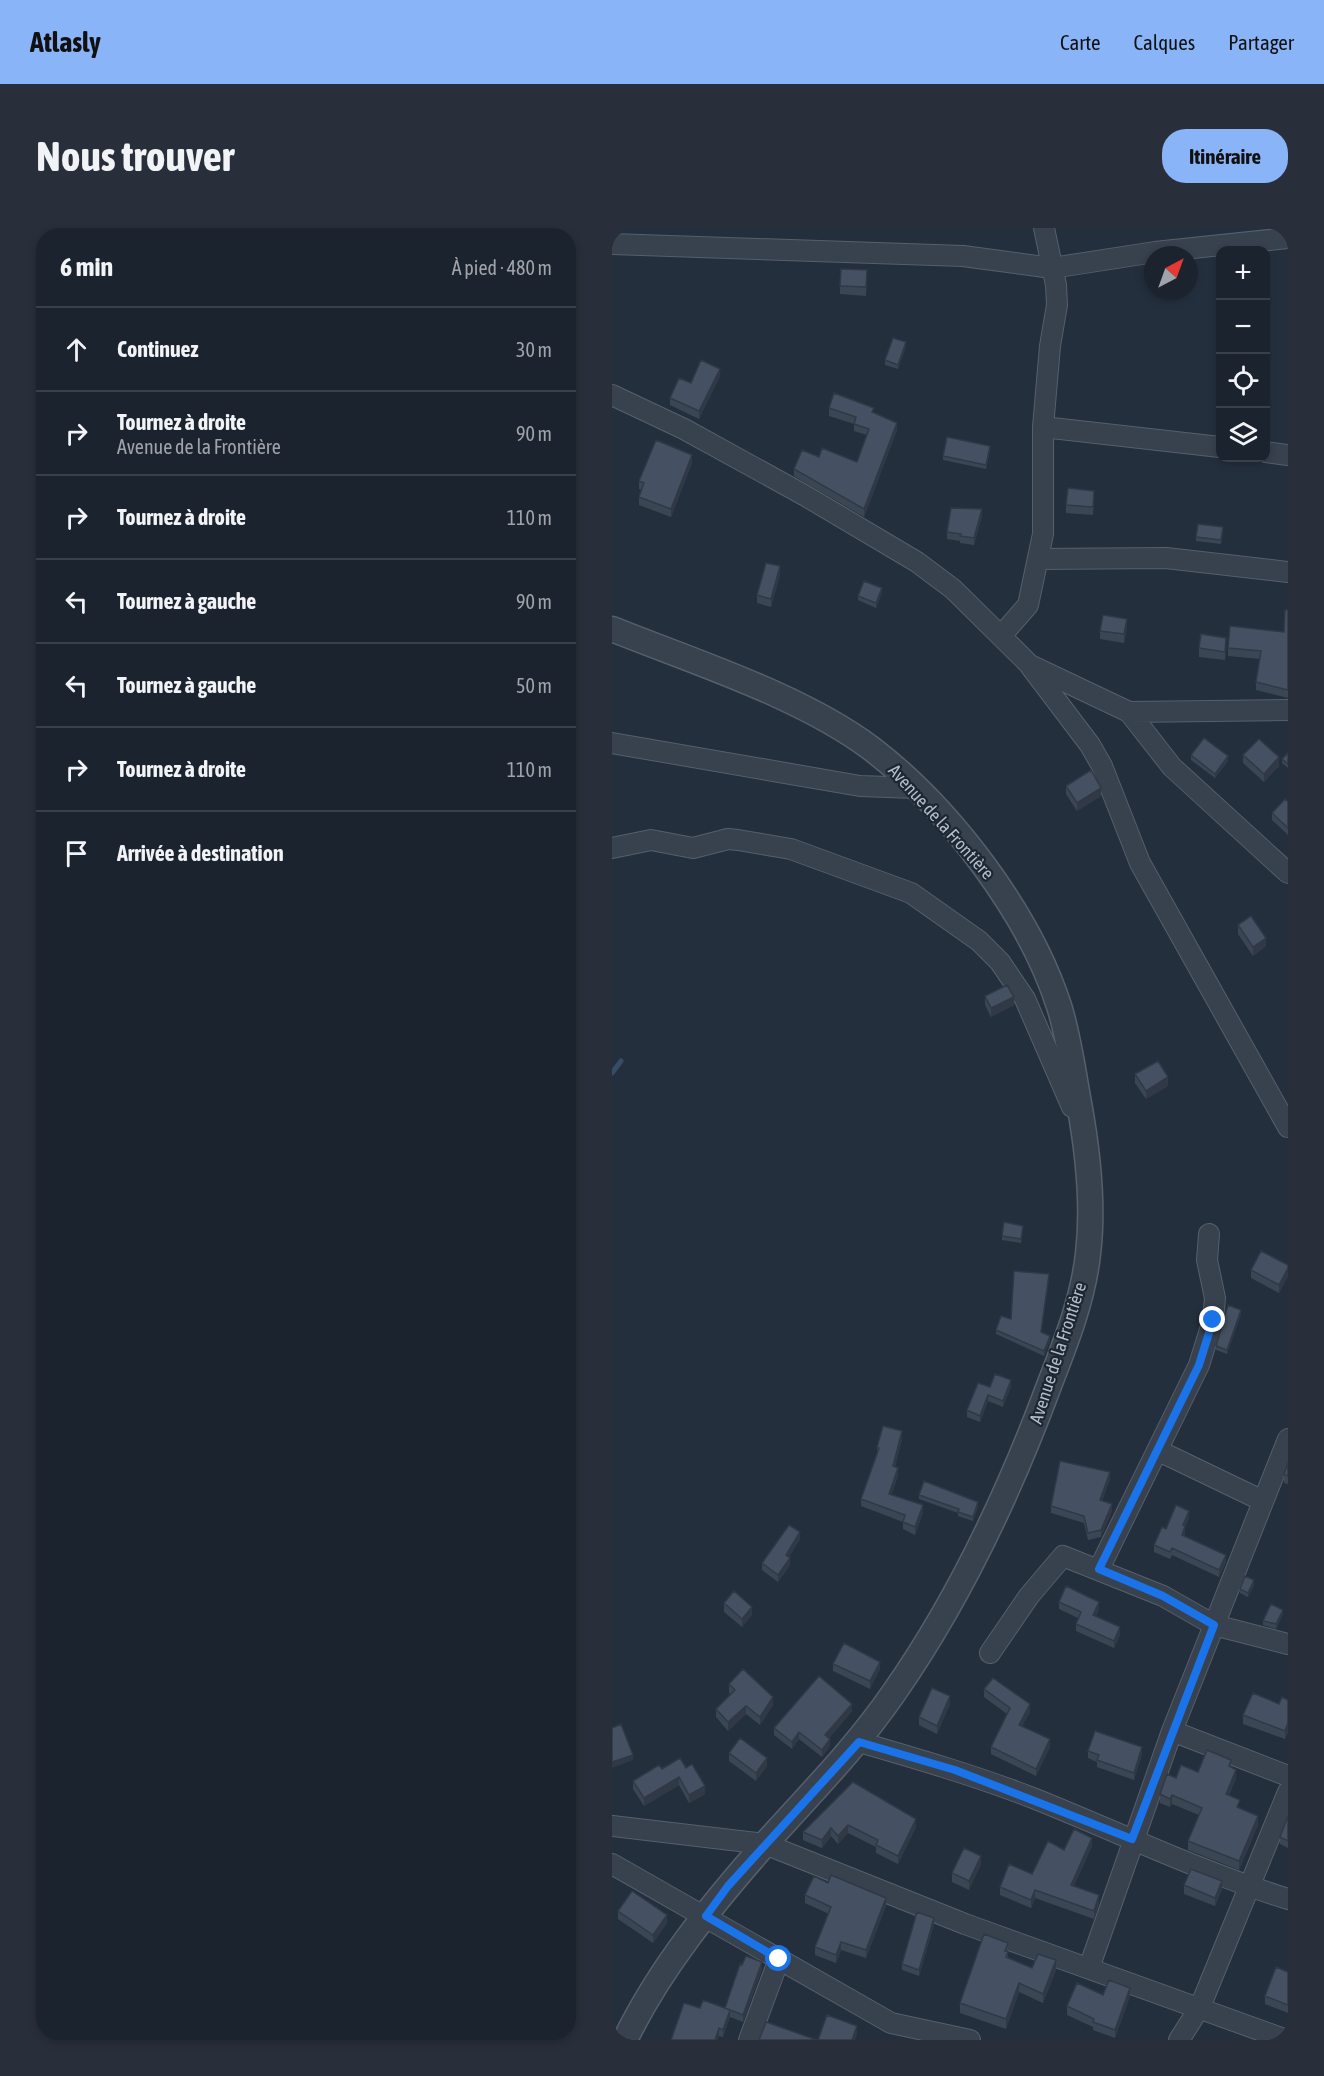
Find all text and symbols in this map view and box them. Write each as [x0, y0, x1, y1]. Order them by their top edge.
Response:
text: Atlasly [30, 26, 101, 58]
text: Carte [1060, 30, 1101, 54]
text: Calques [1134, 30, 1195, 54]
text: Partager [1228, 30, 1294, 54]
button: Itinéraire [1162, 129, 1288, 183]
text: Nous trouver [36, 132, 234, 180]
north arrow [1144, 246, 1198, 300]
map controls [1216, 246, 1270, 462]
button: + [1216, 246, 1270, 300]
text: 6 min [60, 252, 113, 282]
text: À pied · 480 m [452, 256, 552, 279]
button: − [1216, 300, 1270, 354]
icon: ahead [60, 333, 93, 366]
text: Continuez [117, 336, 199, 362]
text: 30 m [516, 338, 552, 361]
button: locate [1216, 354, 1270, 408]
button: layers [1216, 408, 1270, 462]
text: Tournez à droite [117, 409, 246, 435]
icon: right [60, 417, 93, 450]
text: 90 m [516, 422, 552, 445]
text: Avenue de la Frontière [117, 435, 281, 458]
icon: right [60, 501, 93, 534]
text: Tournez à droite [117, 504, 246, 530]
text: 110 m [507, 506, 552, 529]
icon: left [60, 585, 93, 618]
text: Tournez à gauche [117, 588, 256, 614]
text: 90 m [516, 590, 552, 613]
icon: left [60, 669, 93, 702]
text: Tournez à gauche [117, 672, 256, 698]
text: 50 m [516, 674, 552, 697]
icon: right [60, 753, 93, 786]
text: Tournez à droite [117, 756, 246, 782]
text: 110 m [507, 758, 552, 781]
street label: Avenue de la Frontière [884, 760, 999, 883]
icon: arrive [60, 837, 93, 870]
text: Arrivée à destination [117, 840, 284, 866]
street label: Avenue de la Frontière [1025, 1279, 1090, 1426]
route end [1199, 1306, 1225, 1332]
route start [765, 1945, 791, 1971]

